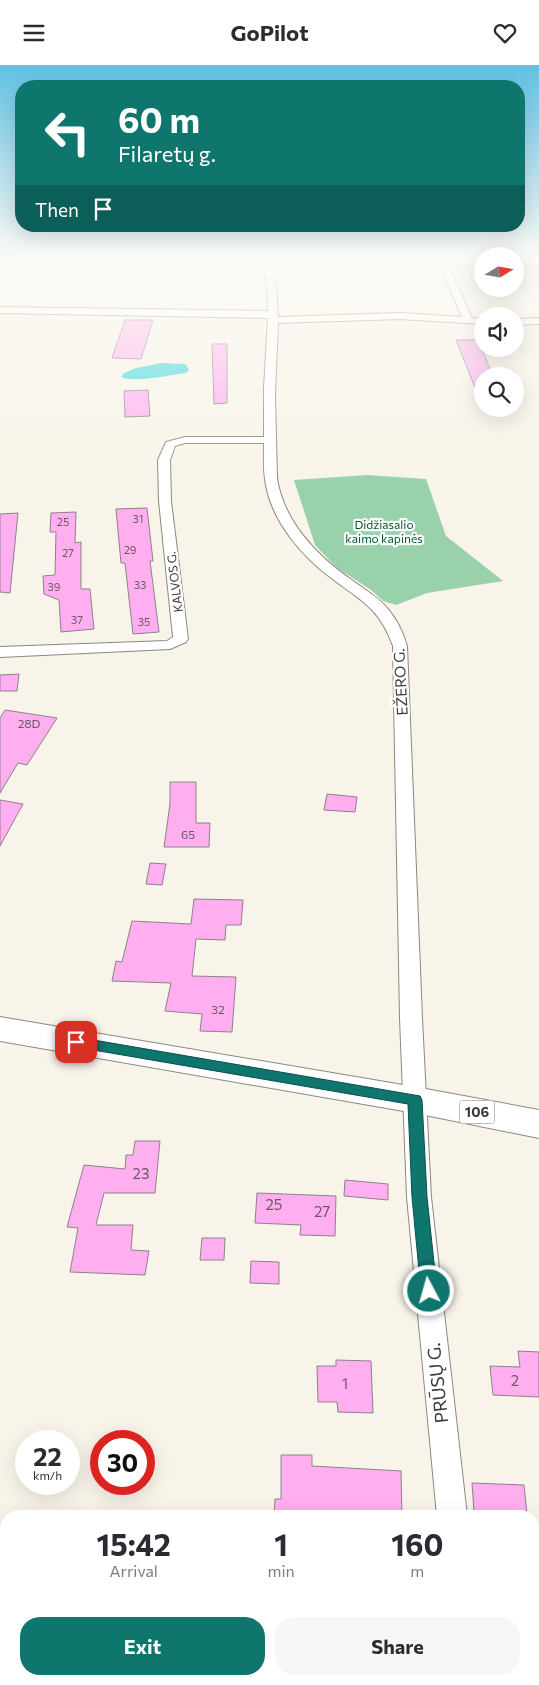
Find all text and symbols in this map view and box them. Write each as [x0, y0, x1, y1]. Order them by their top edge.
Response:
icon: menu [20, 19, 48, 47]
text: GoPilot [231, 19, 308, 46]
icon: heart [491, 19, 519, 47]
text: 60 m [118, 97, 200, 140]
icon: left [35, 100, 100, 165]
text: Filaretų g. [118, 140, 216, 167]
icon: arrive [89, 195, 117, 223]
text: Then [35, 198, 79, 221]
north arrow [474, 247, 524, 297]
map controls [474, 247, 524, 417]
button: sound [474, 307, 524, 357]
button: search [474, 367, 524, 417]
house number: 31 [133, 512, 143, 525]
house number: 25 [57, 515, 69, 528]
park label: Didžiasalio kaimo kapinės [345, 517, 423, 545]
house number: 29 [124, 543, 137, 556]
house number: 27 [62, 546, 74, 559]
street label: KALVOS G. [163, 551, 185, 613]
house number: 33 [134, 578, 146, 591]
house number: 39 [48, 580, 61, 593]
house number: 37 [71, 613, 83, 626]
house number: 35 [138, 615, 150, 628]
street label: EŽERO G. [388, 648, 411, 716]
house number: 28D [18, 716, 41, 730]
house number: 65 [181, 827, 195, 841]
house number: 32 [211, 1002, 225, 1016]
pin [55, 1021, 97, 1063]
icon: arrive [62, 1028, 90, 1056]
road number: 106 [460, 1101, 494, 1123]
house number: 23 [133, 1164, 149, 1182]
house number: 25 [266, 1195, 282, 1213]
house number: 27 [314, 1202, 330, 1220]
position arrow [402, 1264, 454, 1316]
street label: PRŪSŲ G. [422, 1342, 452, 1424]
house number: 2 [511, 1371, 519, 1389]
house number: 1 [342, 1374, 348, 1392]
speed limit sign: 30 [90, 1430, 155, 1495]
text: 22 [33, 1441, 62, 1471]
text: km/h [33, 1468, 62, 1482]
text: 15:42 [97, 1525, 171, 1562]
text: 1 [274, 1525, 288, 1562]
text: 160 [391, 1525, 443, 1562]
text: Arrival [110, 1561, 158, 1580]
text: min [267, 1561, 295, 1580]
text: m [410, 1561, 424, 1580]
button: Exit [20, 1617, 265, 1675]
button: Share [275, 1617, 520, 1675]

